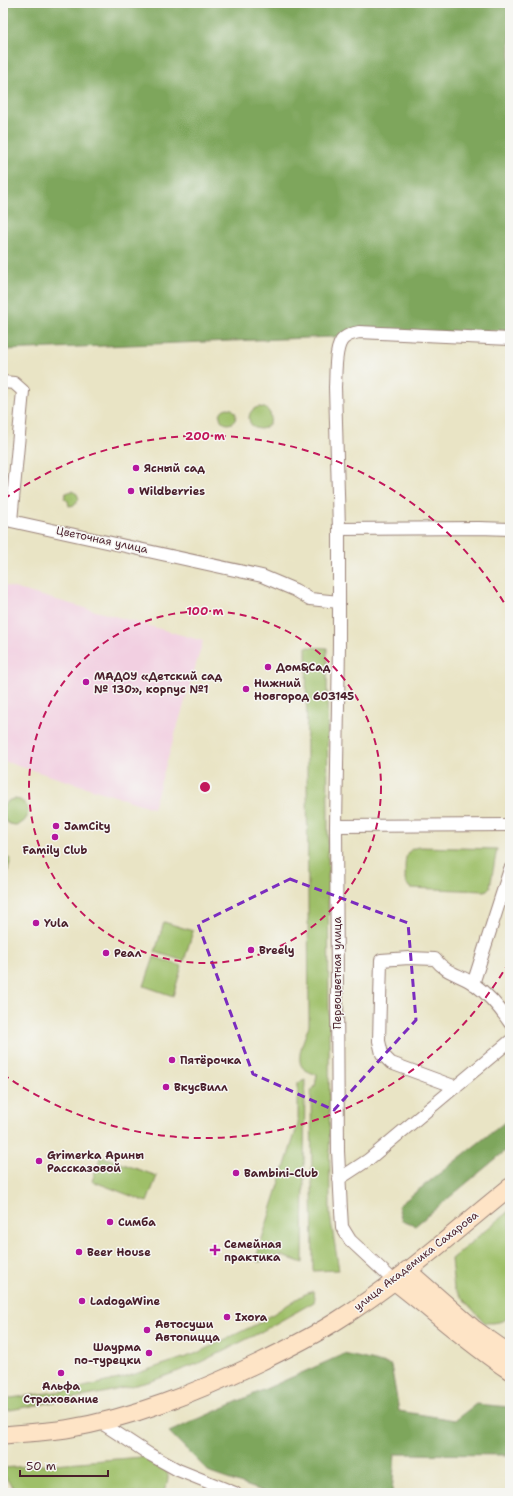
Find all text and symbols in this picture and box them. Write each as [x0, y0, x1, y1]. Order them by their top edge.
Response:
text: 200 m [185, 428, 225, 444]
place label: Ясный сад [144, 461, 205, 476]
marker: Ясный сад [131, 463, 141, 473]
place label: Wildberries [139, 484, 205, 499]
marker: Wildberries [126, 486, 136, 496]
street label: Цветочная улица [55, 523, 149, 557]
text: 100 m [187, 603, 224, 619]
place label: Дом&Сад [276, 660, 331, 675]
marker: Дом&Сад [263, 662, 273, 672]
place label: МАДОУ «Детский сад № 130», корпус №1 [94, 669, 223, 697]
place label: Нижний Новгород 603145 [254, 676, 354, 704]
marker: МАДОУ «Детский сад № 130», корпус №1 [81, 677, 91, 687]
marker: Нижний Новгород 603145 [241, 684, 251, 694]
centre of rings [198, 780, 212, 794]
place label: JamCity [64, 819, 111, 834]
marker: JamCity [51, 821, 61, 831]
marker: Family Club [50, 832, 60, 842]
place label: Family Club [23, 843, 88, 858]
place label: Yula [44, 916, 69, 931]
street label: Первоцветная улица [330, 917, 345, 1029]
marker: Yula [31, 918, 41, 928]
place label: Breely [259, 943, 295, 958]
marker: Breely [246, 945, 256, 955]
place label: Реал [114, 946, 142, 961]
marker: Реал [101, 948, 111, 958]
place label: Пятёрочка [180, 1053, 242, 1068]
marker: Пятёрочка [167, 1055, 177, 1065]
place label: ВкусВилл [174, 1080, 228, 1095]
marker: ВкусВилл [161, 1082, 171, 1092]
place label: Grimerka Арины Рассказовой [47, 1148, 144, 1176]
marker: Grimerka Арины Рассказовой [34, 1156, 44, 1166]
place label: Bambini-Club [244, 1166, 318, 1181]
marker: Bambini-Club [231, 1168, 241, 1178]
street label: улица Академика Сахарова [351, 1208, 481, 1314]
place label: Симба [118, 1215, 156, 1230]
marker: Симба [105, 1217, 115, 1227]
place label: Семейная практика [224, 1237, 282, 1265]
marker: Семейная практика [209, 1244, 221, 1256]
place label: Beer House [87, 1245, 151, 1260]
marker: Beer House [74, 1247, 84, 1257]
place label: LadogaWine [90, 1294, 161, 1309]
marker: LadogaWine [77, 1296, 87, 1306]
place label: Ixora [235, 1310, 268, 1325]
marker: Ixora [222, 1312, 232, 1322]
place label: Автосуши Автопицца [155, 1317, 220, 1345]
marker: Автосуши Автопицца [142, 1325, 152, 1335]
place label: Шаурма по-турецки [74, 1340, 141, 1368]
marker: Шаурма по-турецки [144, 1348, 154, 1358]
marker: Альфа Страхование [56, 1368, 66, 1378]
place label: Альфа Страхование [23, 1379, 99, 1407]
scale bar [20, 1452, 108, 1478]
text: 50 m [26, 1458, 56, 1474]

